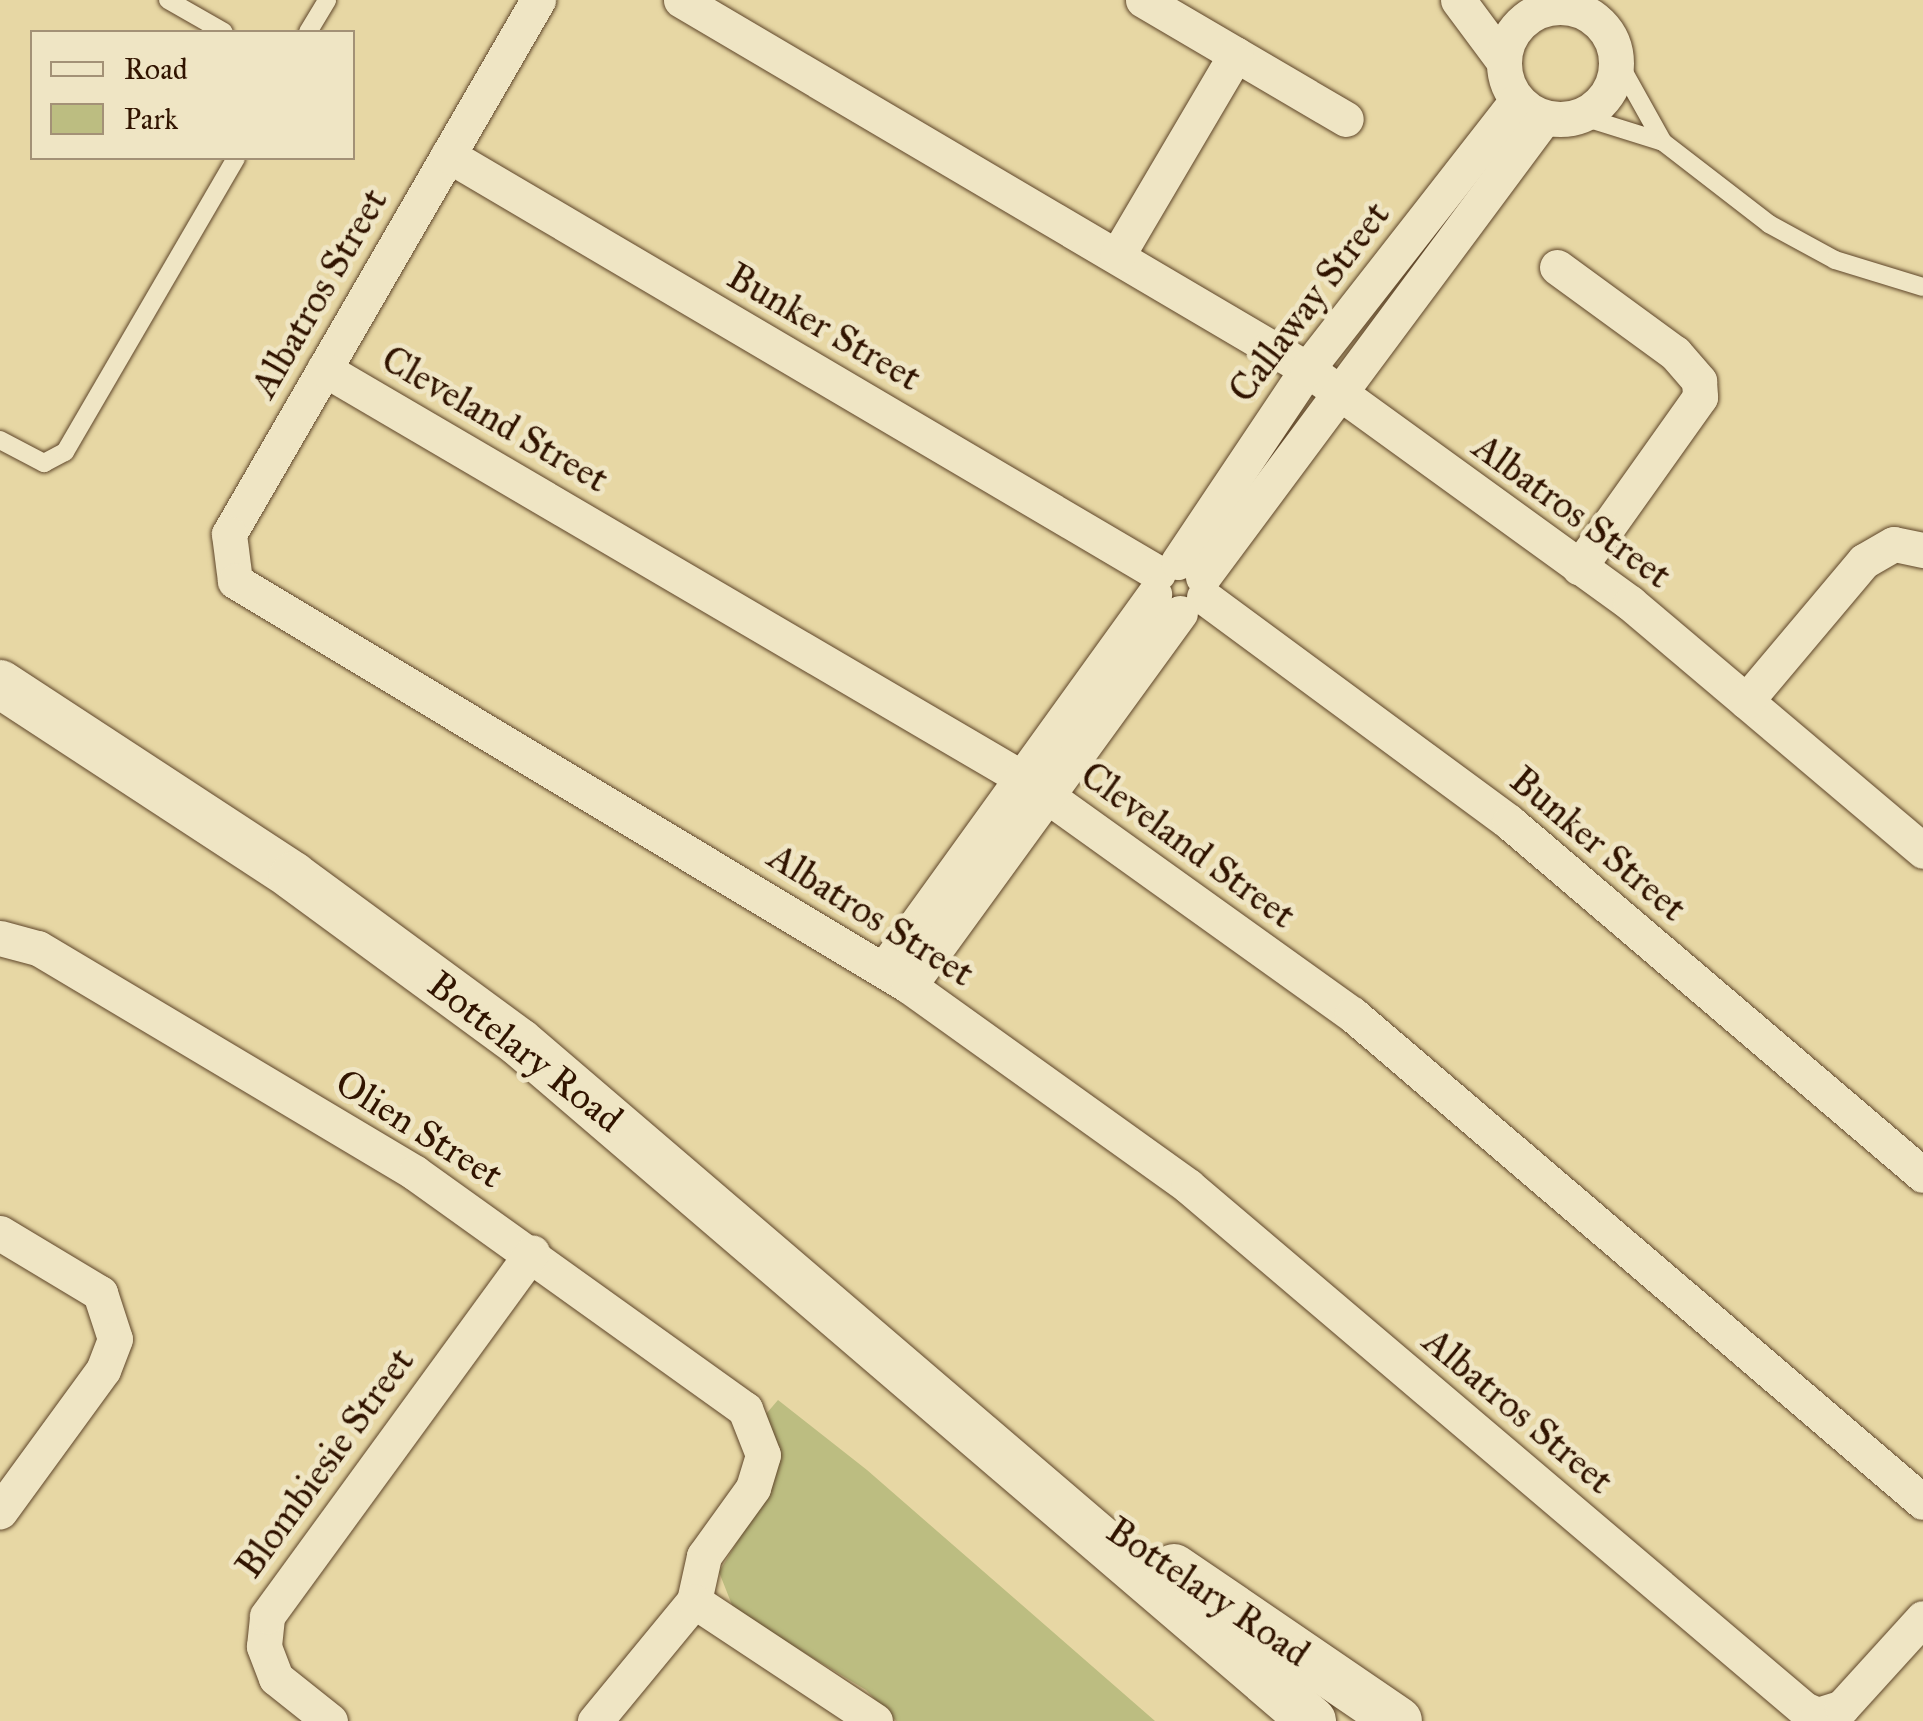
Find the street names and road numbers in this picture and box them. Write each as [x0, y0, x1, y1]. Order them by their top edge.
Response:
street label: Albatros Street [241, 180, 397, 406]
street label: Callaway Street [1219, 193, 1399, 411]
street label: Bunker Street [719, 253, 929, 401]
street label: Cleveland Street [374, 336, 616, 502]
street label: Albatros Street [1464, 424, 1680, 598]
street label: Cleveland Street [1072, 752, 1304, 938]
street label: Bunker Street [1501, 757, 1695, 931]
street label: Albatros Street [760, 834, 982, 996]
street label: Bottelary Road [418, 962, 632, 1142]
street label: Olien Street [327, 1060, 511, 1198]
street label: Albatros Street [1414, 1318, 1622, 1504]
street label: Blombiesie Street [226, 1339, 424, 1587]
street label: Bottelary Road [1098, 1507, 1318, 1677]

